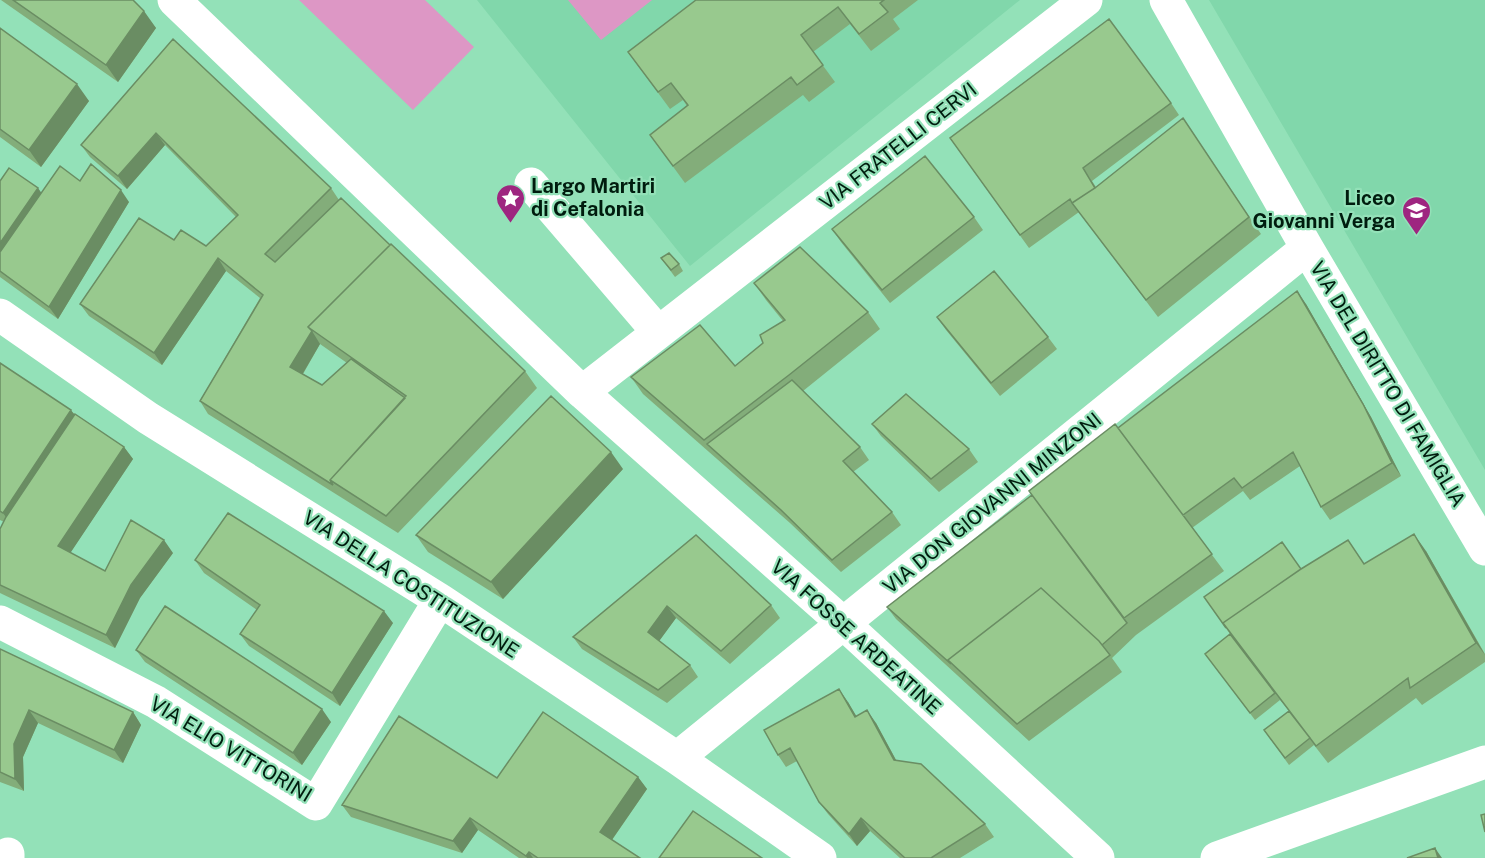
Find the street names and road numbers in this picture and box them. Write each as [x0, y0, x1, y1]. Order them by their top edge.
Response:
street label: VIA FRATELLI CERVI [815, 77, 981, 215]
street label: VIA DEL DIRITTO DI FAMIGLIA [1305, 257, 1471, 511]
street label: VIA DON GIOVANNI MINZONI [878, 407, 1106, 599]
street label: VIA DELLA COSTITUZIONE [299, 505, 523, 663]
street label: VIA FOSSE ARDEATINE [766, 554, 946, 720]
street label: VIA ELIO VITTORINI [146, 691, 316, 807]

